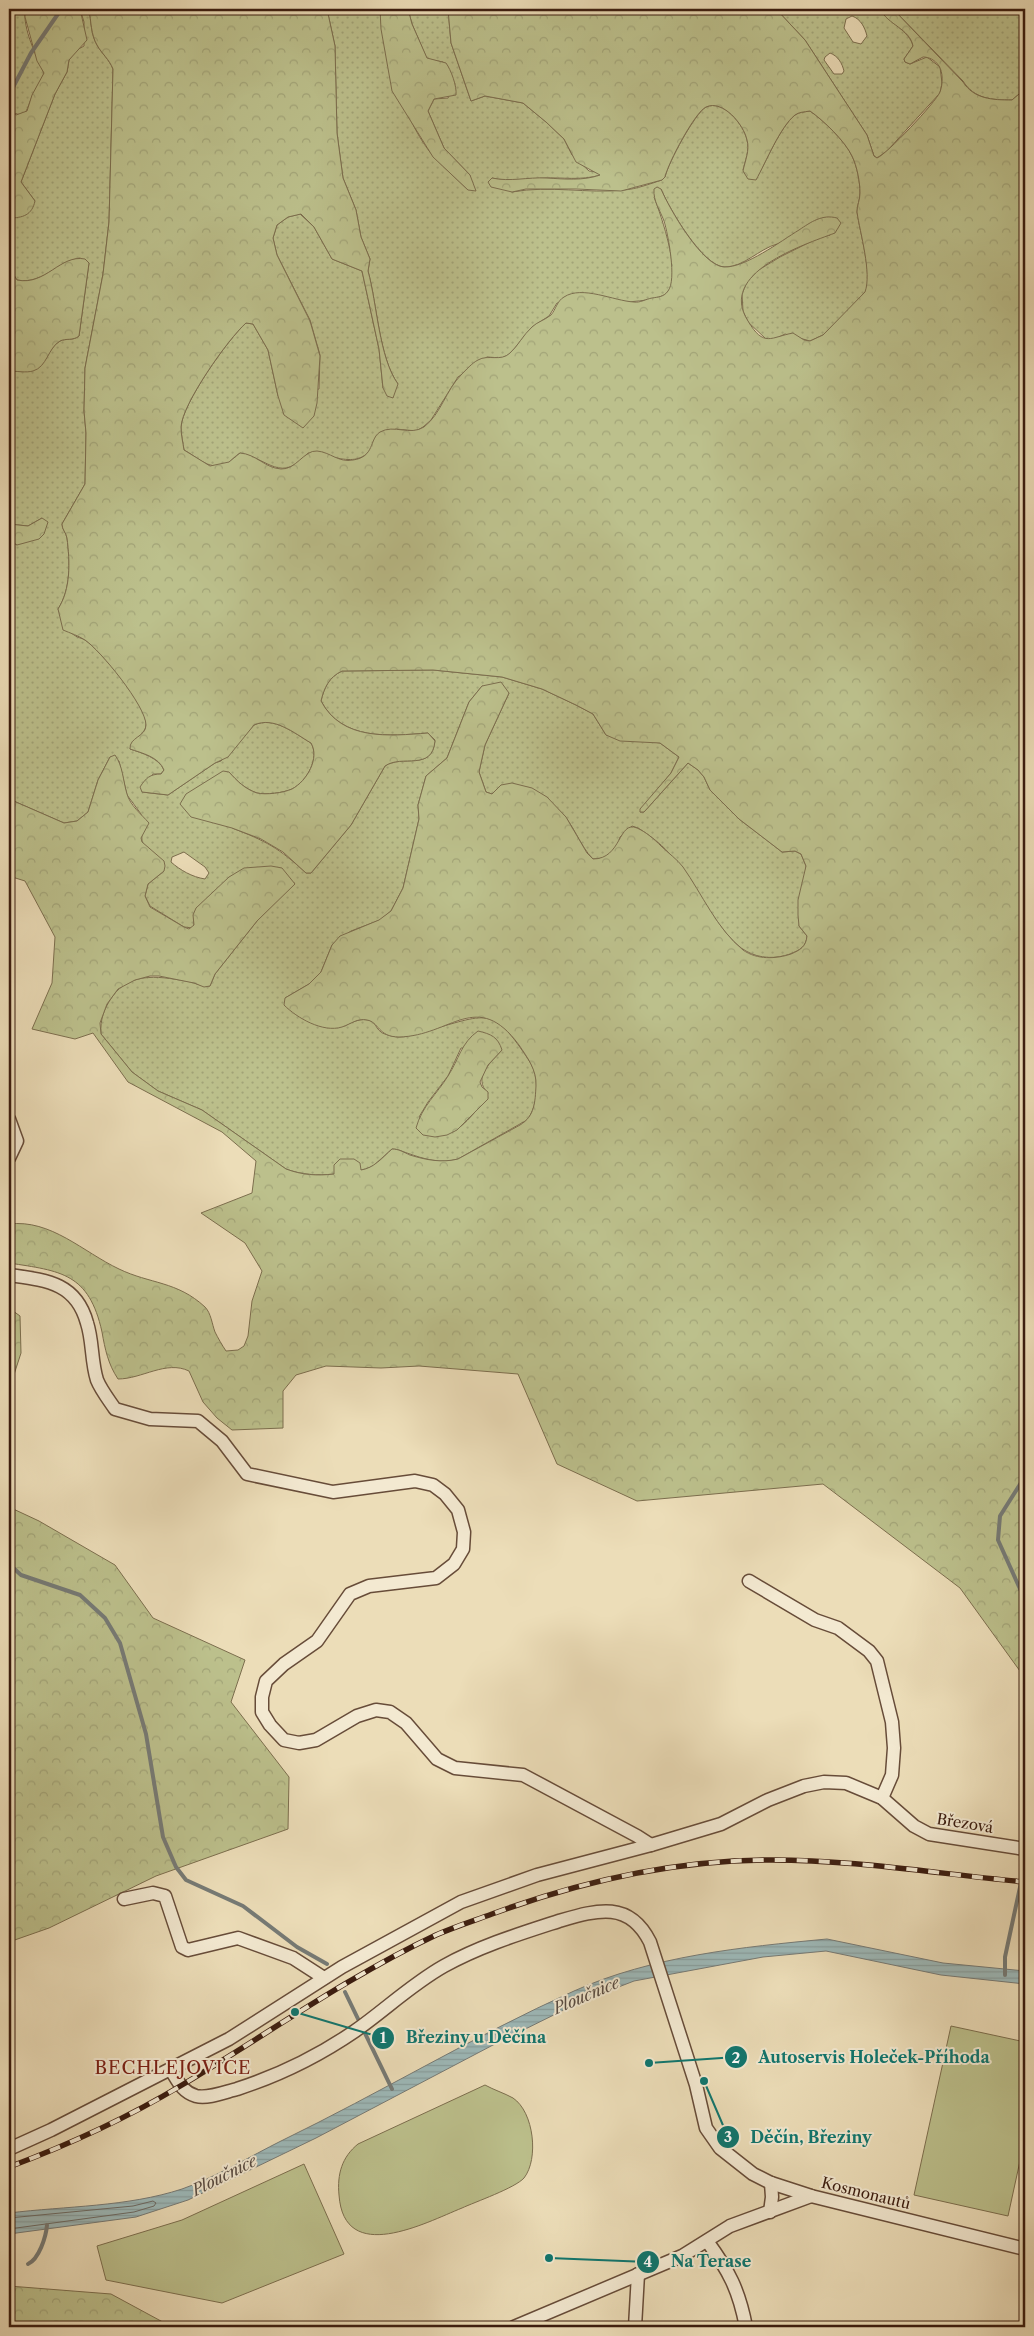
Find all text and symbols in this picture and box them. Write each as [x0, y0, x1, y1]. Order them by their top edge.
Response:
street label: Březová [935, 1809, 995, 1837]
water label: Ploučnice [548, 1972, 623, 2019]
callout: Březiny u Děčína [370, 2022, 556, 2053]
text: Březiny u Děčína [406, 2027, 547, 2047]
text: 1 [380, 2028, 387, 2047]
callout: Autoservis Holeček-Příhoda [723, 2042, 1000, 2073]
text: Autoservis Holeček-Příhoda [757, 2047, 991, 2067]
text: 2 [732, 2048, 741, 2067]
district label: BECHLEJOVICE [94, 2057, 252, 2079]
callout: Děčín, Březiny [715, 2122, 882, 2153]
text: 3 [724, 2127, 732, 2146]
text: Děčín, Březiny [750, 2127, 873, 2147]
water label: Ploučnice [187, 2150, 261, 2201]
street label: Kosmonautů [819, 2173, 913, 2213]
callout: Na Terase [635, 2246, 762, 2277]
text: Na Terase [671, 2251, 752, 2271]
text: 4 [644, 2252, 653, 2271]

